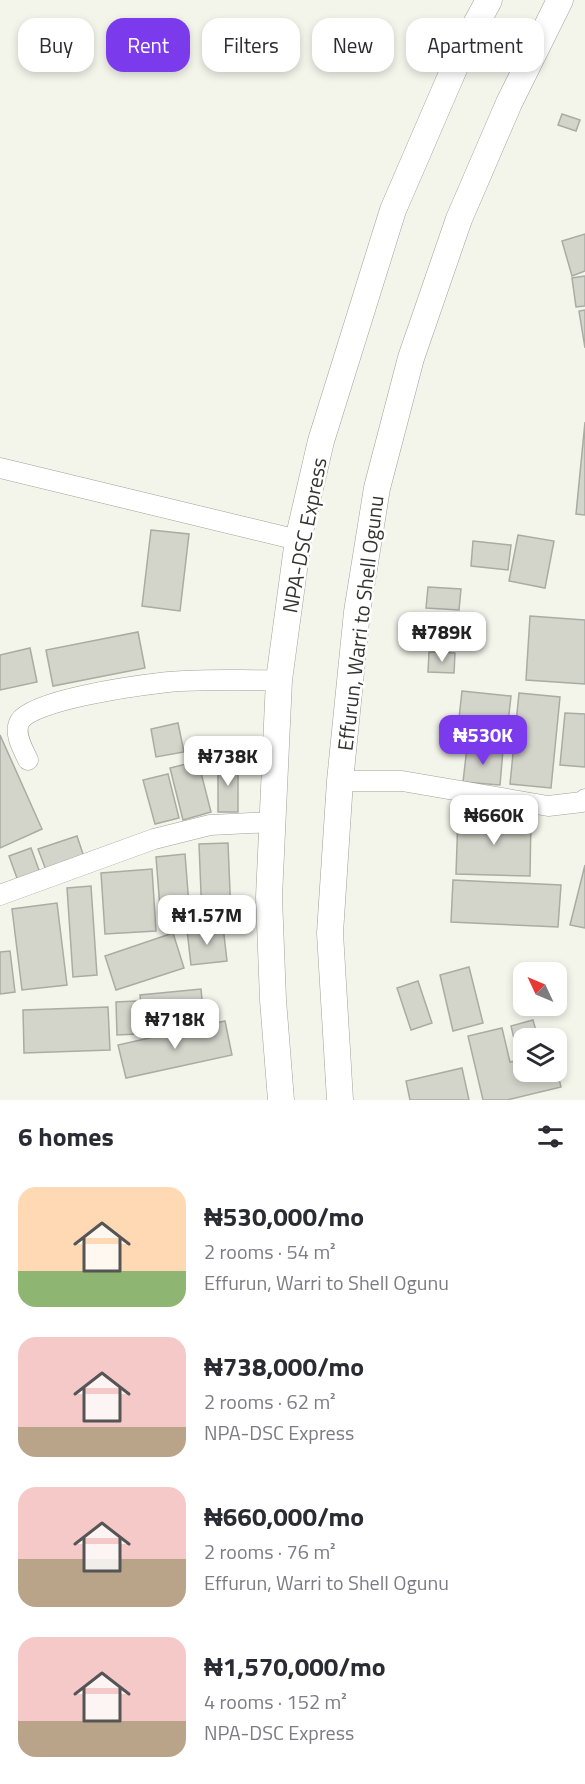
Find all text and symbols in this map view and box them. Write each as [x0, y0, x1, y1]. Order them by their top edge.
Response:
chip: Buy [18, 18, 94, 72]
chip: Rent [106, 18, 190, 72]
chip: Filters [202, 18, 300, 72]
chip: New [312, 18, 394, 72]
chip: Apartment [406, 18, 544, 72]
street label: NPA-DSC Express [273, 454, 335, 616]
street label: Effurun, Warri to Shell Ogunu [328, 493, 392, 753]
pin: ₦789K [400, 612, 484, 663]
text: ₦789K [412, 616, 472, 647]
pin: ₦530K [441, 715, 525, 766]
text: ₦530K [453, 719, 513, 750]
pin: ₦738K [186, 736, 270, 787]
text: ₦738K [198, 740, 258, 771]
pin: ₦660K [452, 795, 536, 846]
text: ₦660K [464, 799, 524, 830]
pin: ₦1.57M [158, 895, 256, 946]
text: ₦1.57M [172, 899, 242, 930]
north arrow [513, 962, 567, 1016]
map controls [513, 962, 567, 1082]
pin: ₦718K [133, 999, 217, 1050]
text: ₦718K [145, 1003, 205, 1034]
button: layers [513, 1028, 567, 1082]
text: 6 homes [18, 1117, 114, 1156]
icon: filters [534, 1120, 567, 1153]
text: ₦530,000/mo [204, 1197, 364, 1236]
icon: home [66, 1211, 138, 1283]
text: 2 rooms · 54 m² [204, 1236, 336, 1267]
text: Effurun, Warri to Shell Ogunu [204, 1267, 449, 1298]
text: ₦738,000/mo [204, 1347, 364, 1386]
icon: home [66, 1361, 138, 1433]
text: 2 rooms · 62 m² [204, 1386, 336, 1417]
text: NPA-DSC Express [204, 1417, 354, 1448]
text: ₦660,000/mo [204, 1497, 364, 1536]
icon: home [66, 1511, 138, 1583]
text: 2 rooms · 76 m² [204, 1536, 336, 1567]
text: Effurun, Warri to Shell Ogunu [204, 1567, 449, 1598]
text: ₦1,570,000/mo [204, 1647, 386, 1686]
icon: home [66, 1661, 138, 1733]
text: 4 rooms · 152 m² [204, 1686, 347, 1717]
text: NPA-DSC Express [204, 1717, 354, 1748]

